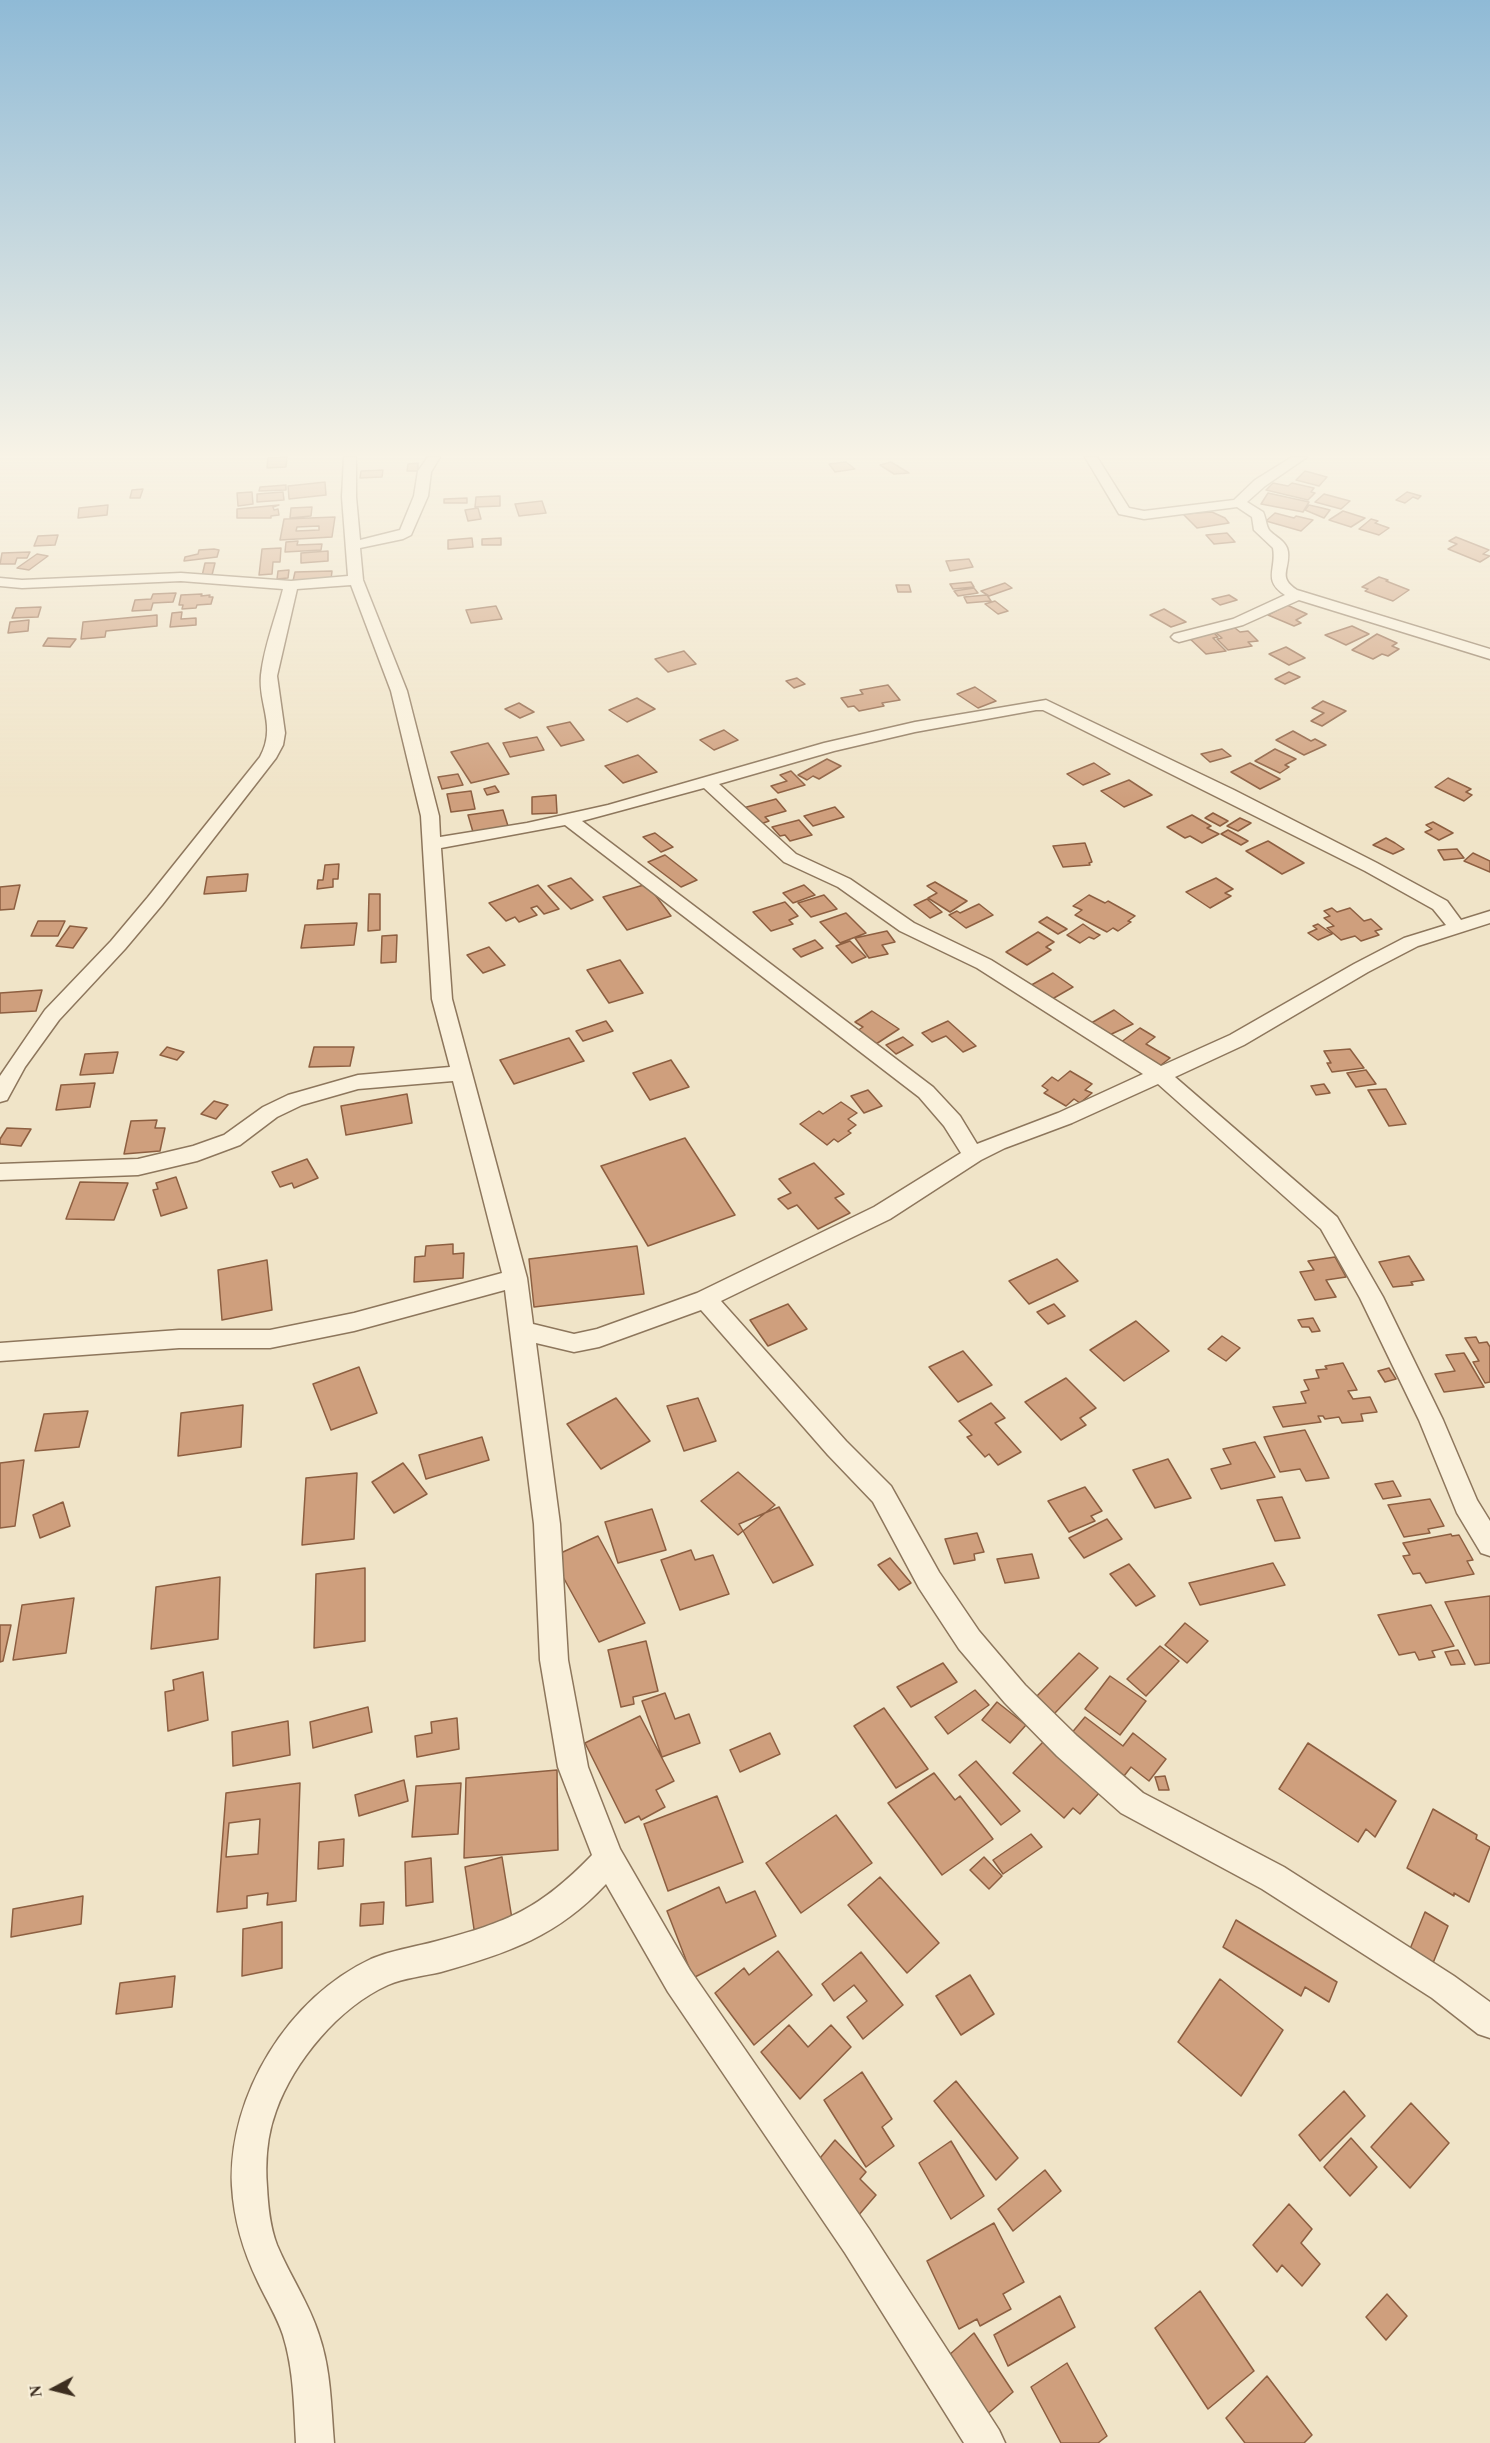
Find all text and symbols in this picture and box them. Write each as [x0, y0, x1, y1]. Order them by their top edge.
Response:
north arrow [24, 2359, 84, 2419]
text: N [26, 2384, 45, 2398]

